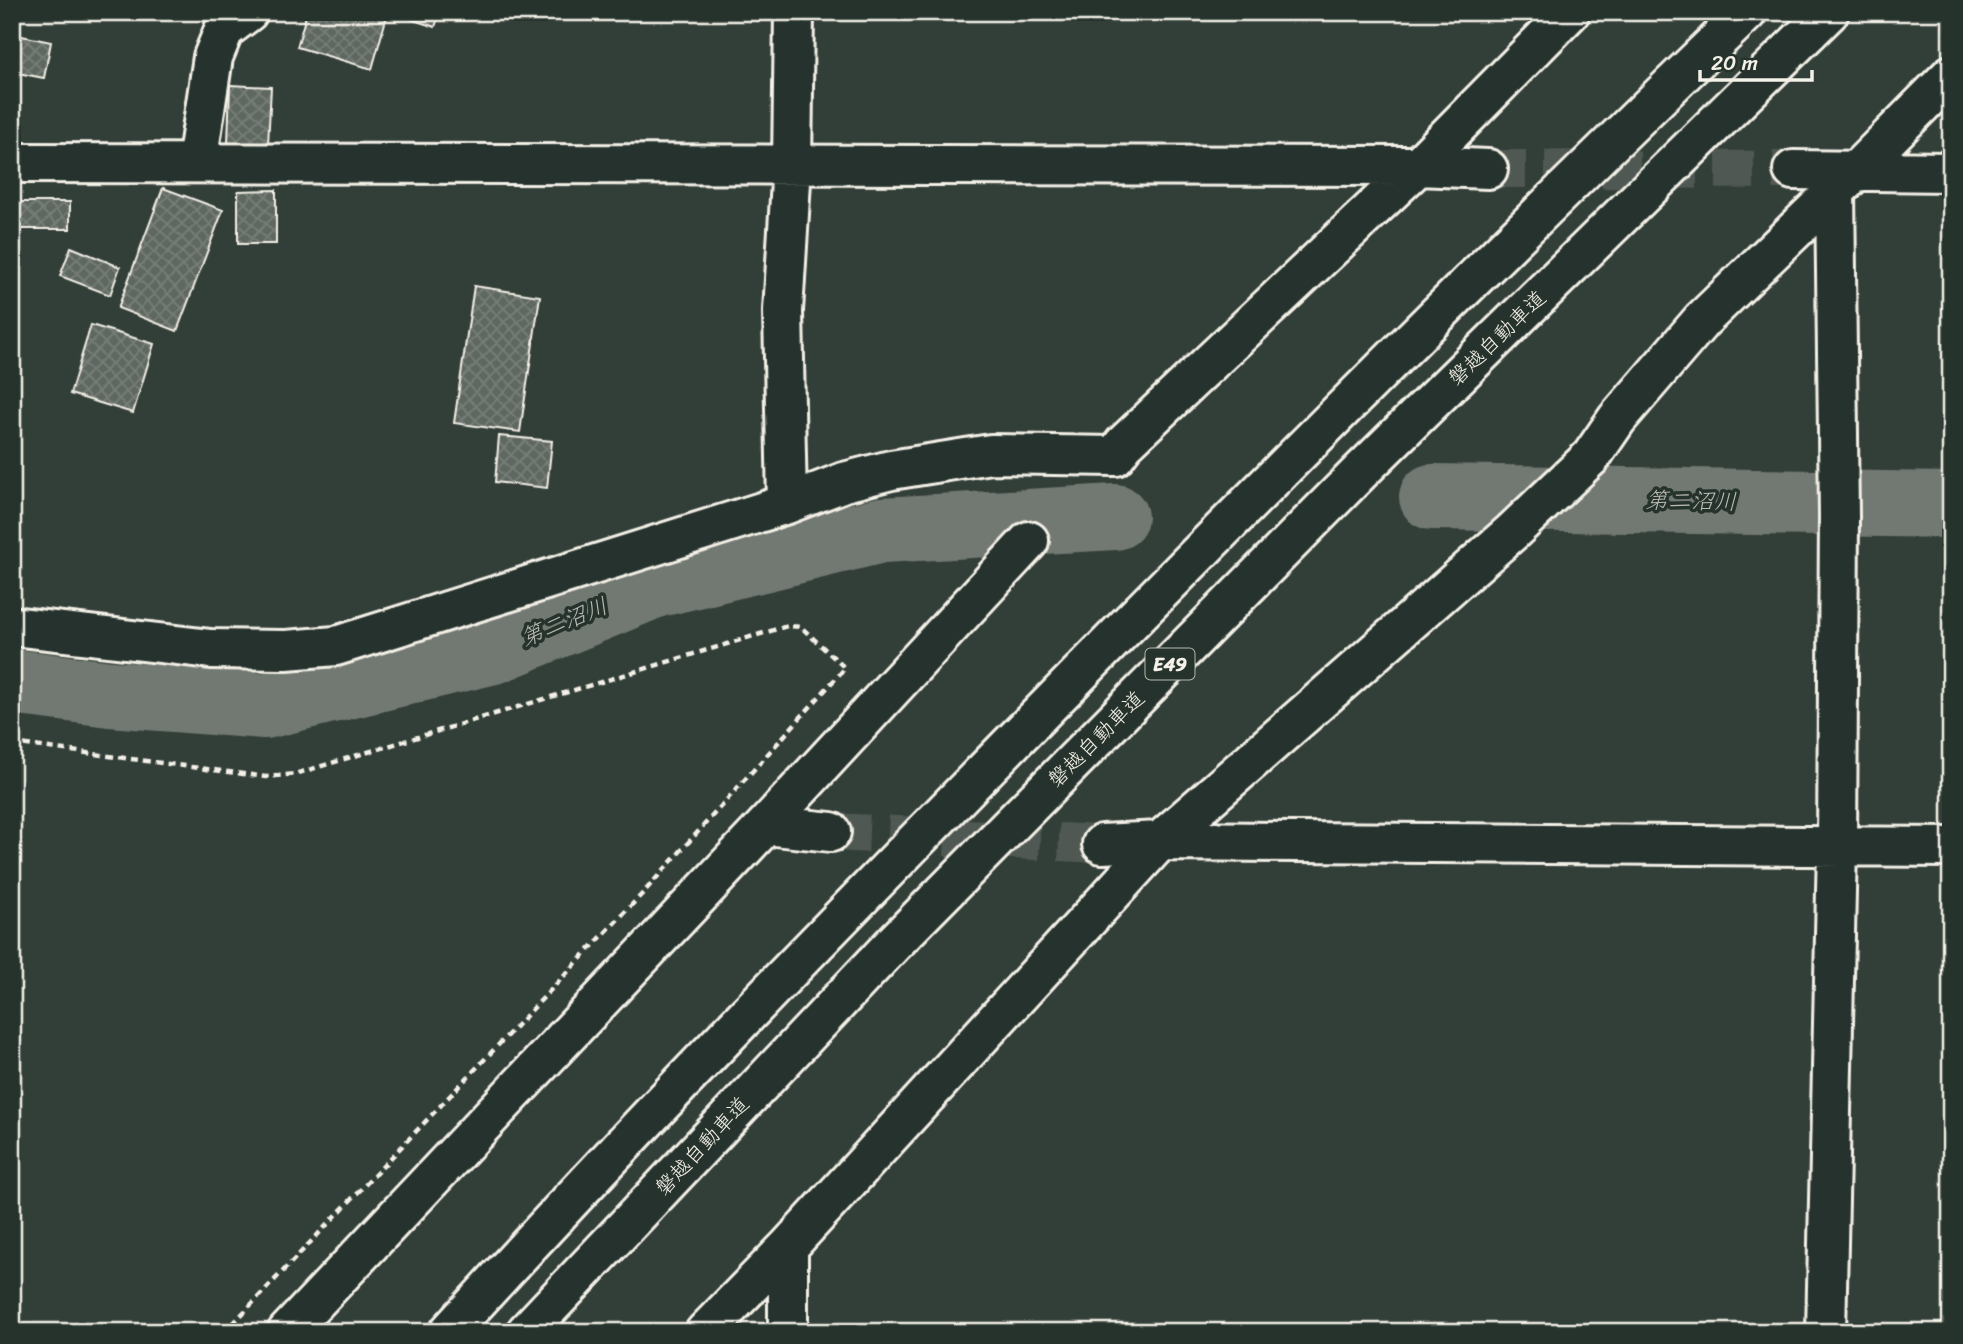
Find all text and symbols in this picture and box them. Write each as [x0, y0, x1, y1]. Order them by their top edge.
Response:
scale bar [1700, 38, 1812, 82]
text: 20 m [1711, 44, 1758, 82]
street label: 磐越自動車道 [1438, 281, 1556, 395]
water label: 第二沼川 [1645, 480, 1737, 522]
water label: 第二沼川 [514, 586, 614, 658]
road number: E49 [1146, 649, 1194, 680]
street label: 磐越自動車道 [1038, 681, 1154, 797]
street label: 磐越自動車道 [645, 1087, 759, 1205]

